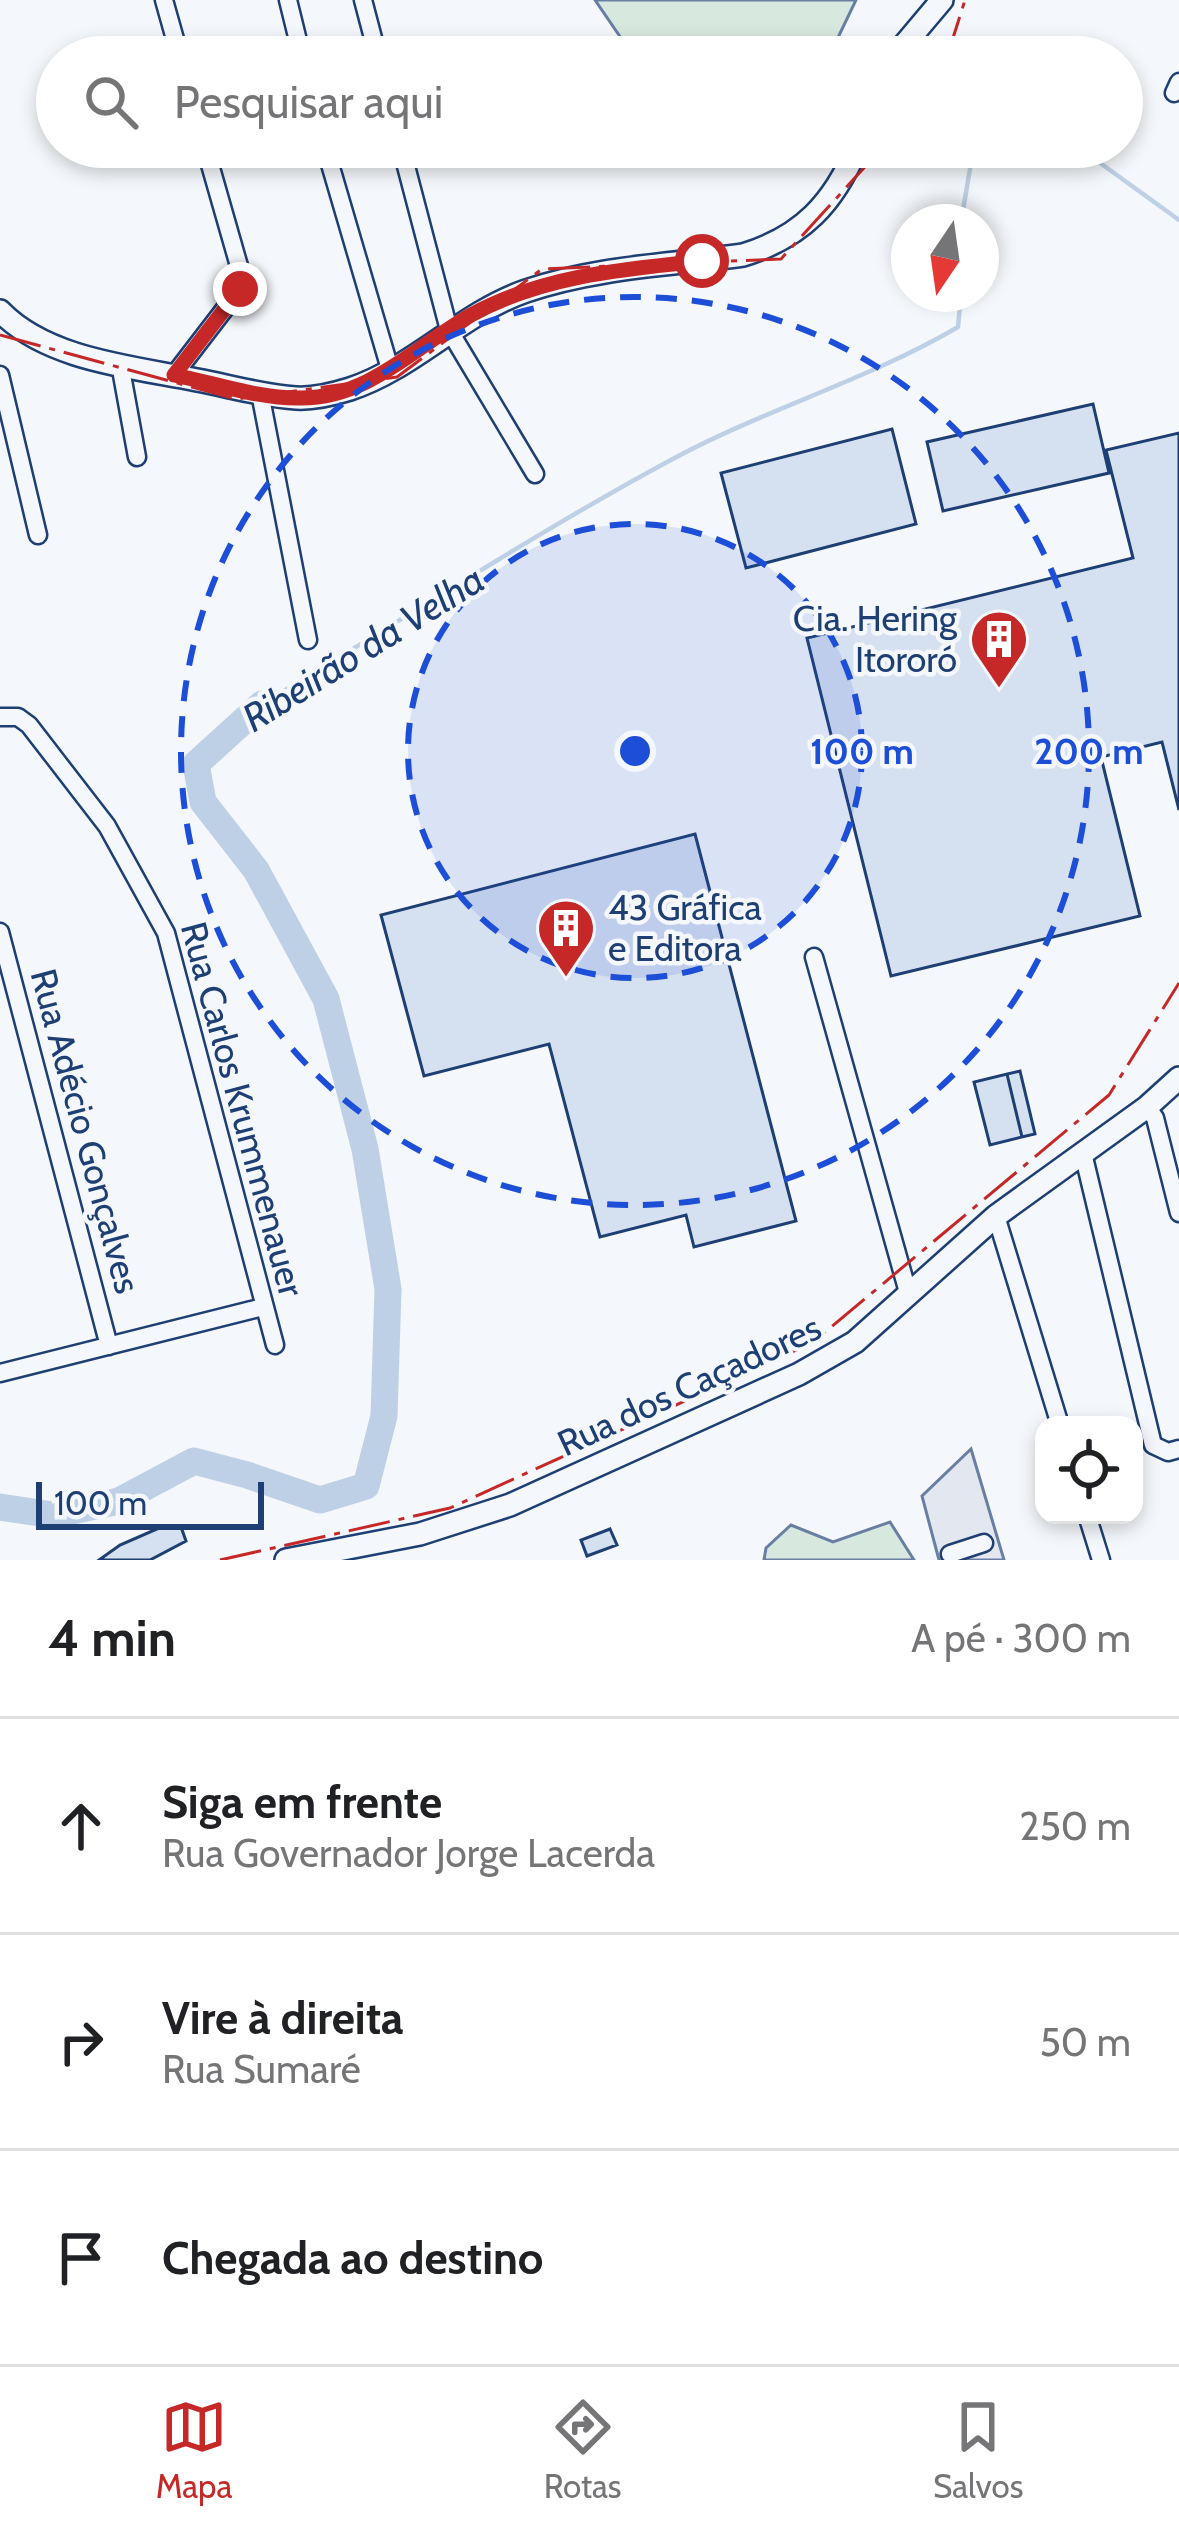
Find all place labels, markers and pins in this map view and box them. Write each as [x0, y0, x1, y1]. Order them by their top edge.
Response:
place label: Cia. Hering Itororó [793, 596, 958, 681]
building icon: Cia. Hering Itororó [968, 608, 1030, 690]
centre of rings [614, 730, 656, 772]
place label: 43 Gráfica e Editora [608, 885, 762, 970]
building icon: 43 Gráfica e Editora [535, 897, 597, 979]

